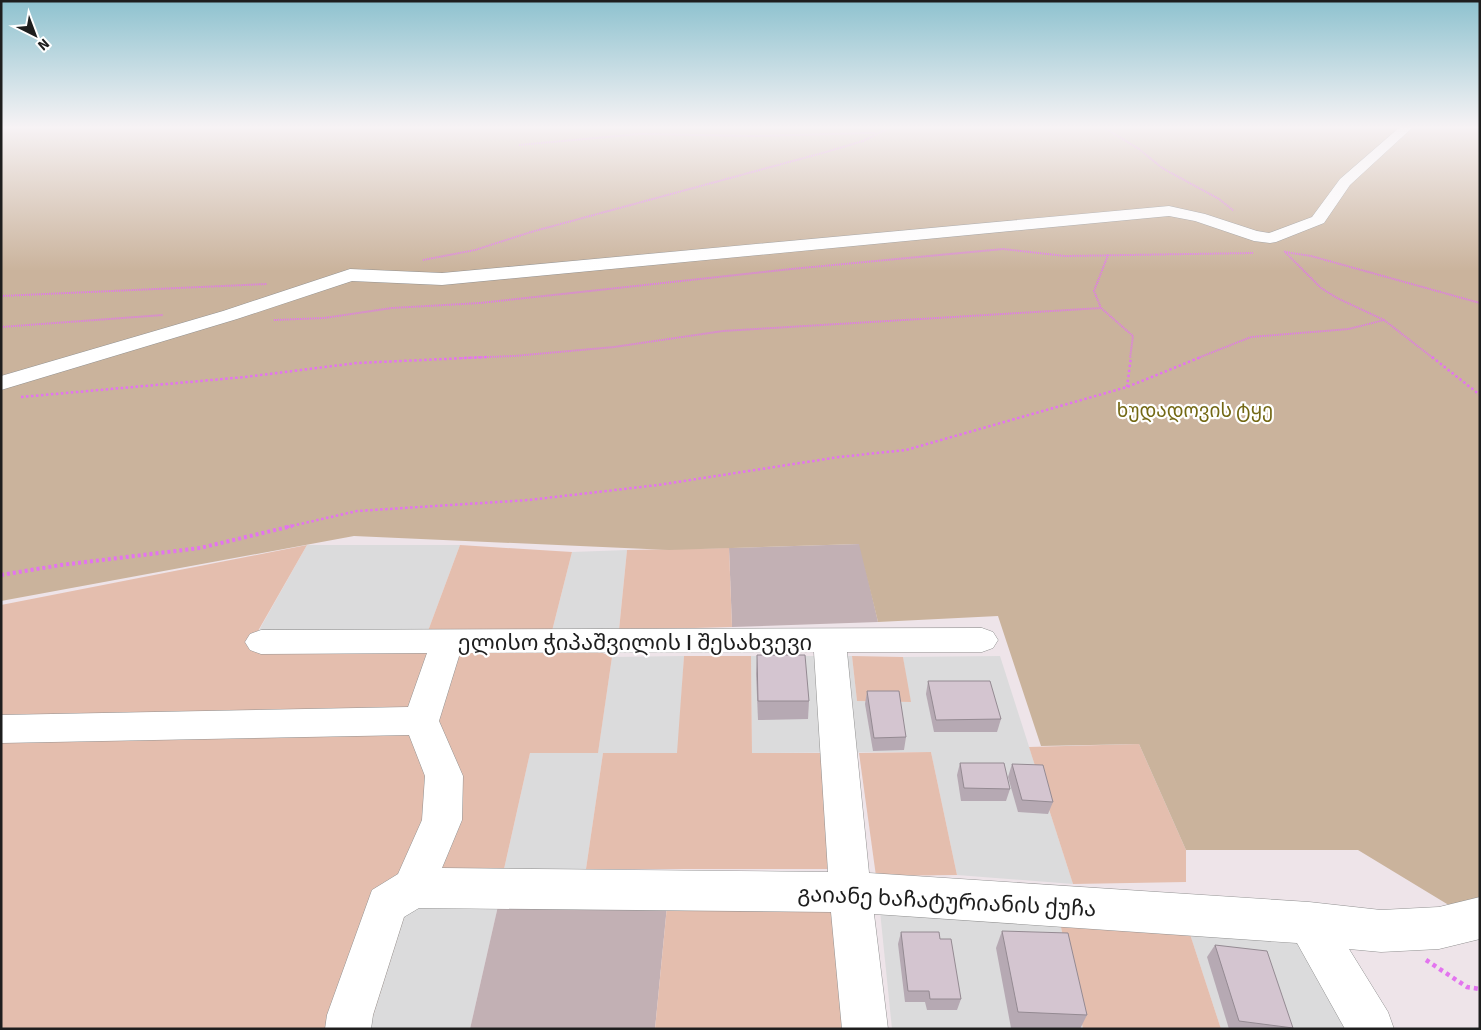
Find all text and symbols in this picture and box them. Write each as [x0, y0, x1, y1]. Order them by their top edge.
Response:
north arrow [10, 10, 60, 60]
text: N [34, 35, 53, 54]
park label: ხუდადოვის ტყე [1117, 399, 1273, 423]
street label: ელისო ჭიპაშვილის I შესახვევი [458, 629, 812, 656]
street label: გაიანე ხაჩატურიანის ქუჩა [797, 880, 1097, 922]

